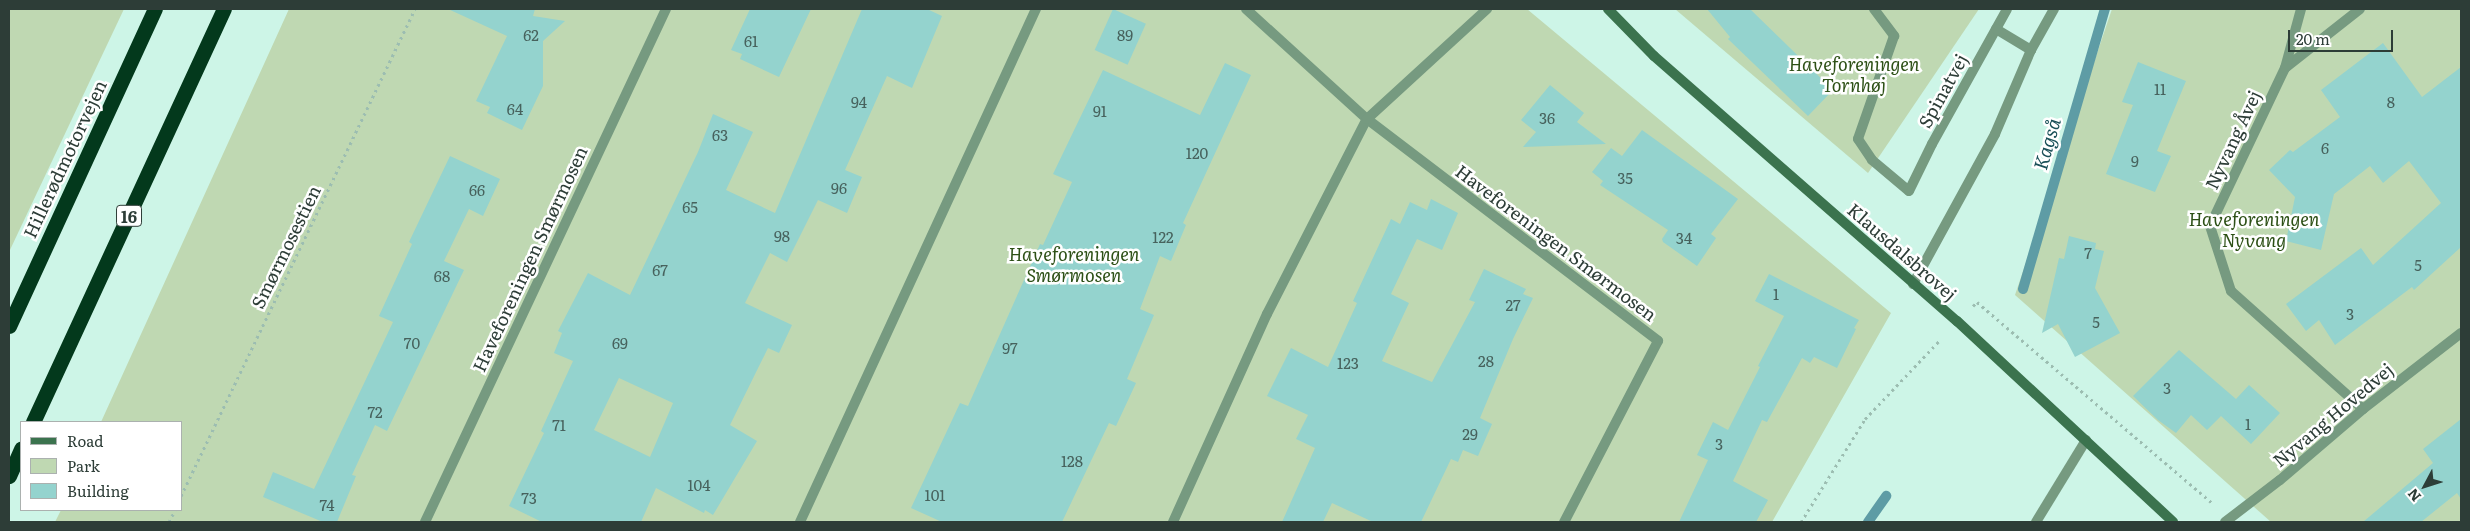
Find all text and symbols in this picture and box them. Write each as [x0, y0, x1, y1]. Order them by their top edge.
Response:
scale bar [2290, 20, 2395, 52]
house number: 62 [523, 26, 539, 44]
house number: 89 [1117, 26, 1133, 44]
text: 20 m [2296, 27, 2330, 50]
house number: 61 [744, 32, 758, 50]
street label: Spinatvej [1914, 50, 1972, 132]
park label: Haveforeningen Tornhøj [1788, 54, 1920, 96]
street label: Hillerødmotorvejen [19, 77, 111, 241]
house number: 11 [2154, 80, 2166, 98]
street label: Nyvang Åvej [2201, 87, 2265, 193]
house number: 94 [851, 93, 867, 111]
house number: 8 [2387, 93, 2395, 111]
house number: 64 [507, 100, 523, 118]
house number: 91 [1093, 102, 1107, 120]
house number: 36 [1539, 109, 1555, 127]
water label: Kagså [2029, 116, 2065, 172]
house number: 63 [712, 126, 728, 144]
house number: 6 [2321, 139, 2329, 157]
street label: Haveforeningen Smørmosen [468, 143, 592, 375]
house number: 120 [1186, 144, 1208, 162]
house number: 9 [2131, 152, 2139, 170]
street label: Haveforeningen Smørmosen [1451, 160, 1661, 326]
house number: 35 [1617, 169, 1633, 187]
house number: 96 [831, 179, 847, 197]
house number: 66 [469, 181, 485, 199]
street label: Smørmosestien [247, 182, 325, 312]
house number: 65 [682, 198, 698, 216]
street label: Klausdalsbrovej [1843, 199, 1961, 305]
road number: 16 [115, 202, 143, 230]
park label: Haveforeningen Nyvang [2188, 209, 2320, 252]
house number: 98 [774, 227, 790, 245]
house number: 122 [1152, 228, 1174, 246]
house number: 34 [1676, 229, 1692, 247]
park label: Haveforeningen Smørmosen [1008, 244, 1140, 286]
house number: 7 [2084, 244, 2092, 262]
house number: 5 [2414, 256, 2422, 274]
house number: 67 [652, 261, 668, 279]
house number: 68 [434, 267, 450, 285]
house number: 1 [1773, 285, 1779, 303]
house number: 27 [1505, 296, 1521, 314]
house number: 3 [2346, 305, 2354, 323]
house number: 5 [2092, 313, 2100, 331]
house number: 70 [404, 334, 420, 352]
house number: 69 [612, 334, 628, 352]
house number: 97 [1002, 339, 1018, 357]
house number: 28 [1478, 352, 1494, 370]
house number: 123 [1337, 354, 1359, 372]
street label: Nyvang Hovedvej [2269, 358, 2397, 472]
house number: 3 [2163, 379, 2171, 397]
house number: 72 [367, 403, 383, 421]
house number: 1 [2245, 415, 2251, 433]
house number: 71 [552, 416, 566, 434]
legend [20, 421, 182, 511]
house number: 29 [1462, 425, 1478, 443]
text: Road [67, 429, 103, 452]
house number: 3 [1715, 435, 1723, 453]
house number: 128 [1061, 452, 1083, 470]
text: Park [67, 454, 100, 477]
north arrow [2400, 461, 2450, 511]
house number: 104 [687, 476, 711, 494]
text: Building [67, 479, 129, 502]
text: N [2402, 485, 2425, 507]
house number: 101 [925, 486, 945, 504]
house number: 73 [521, 489, 537, 507]
house number: 74 [320, 496, 334, 514]

